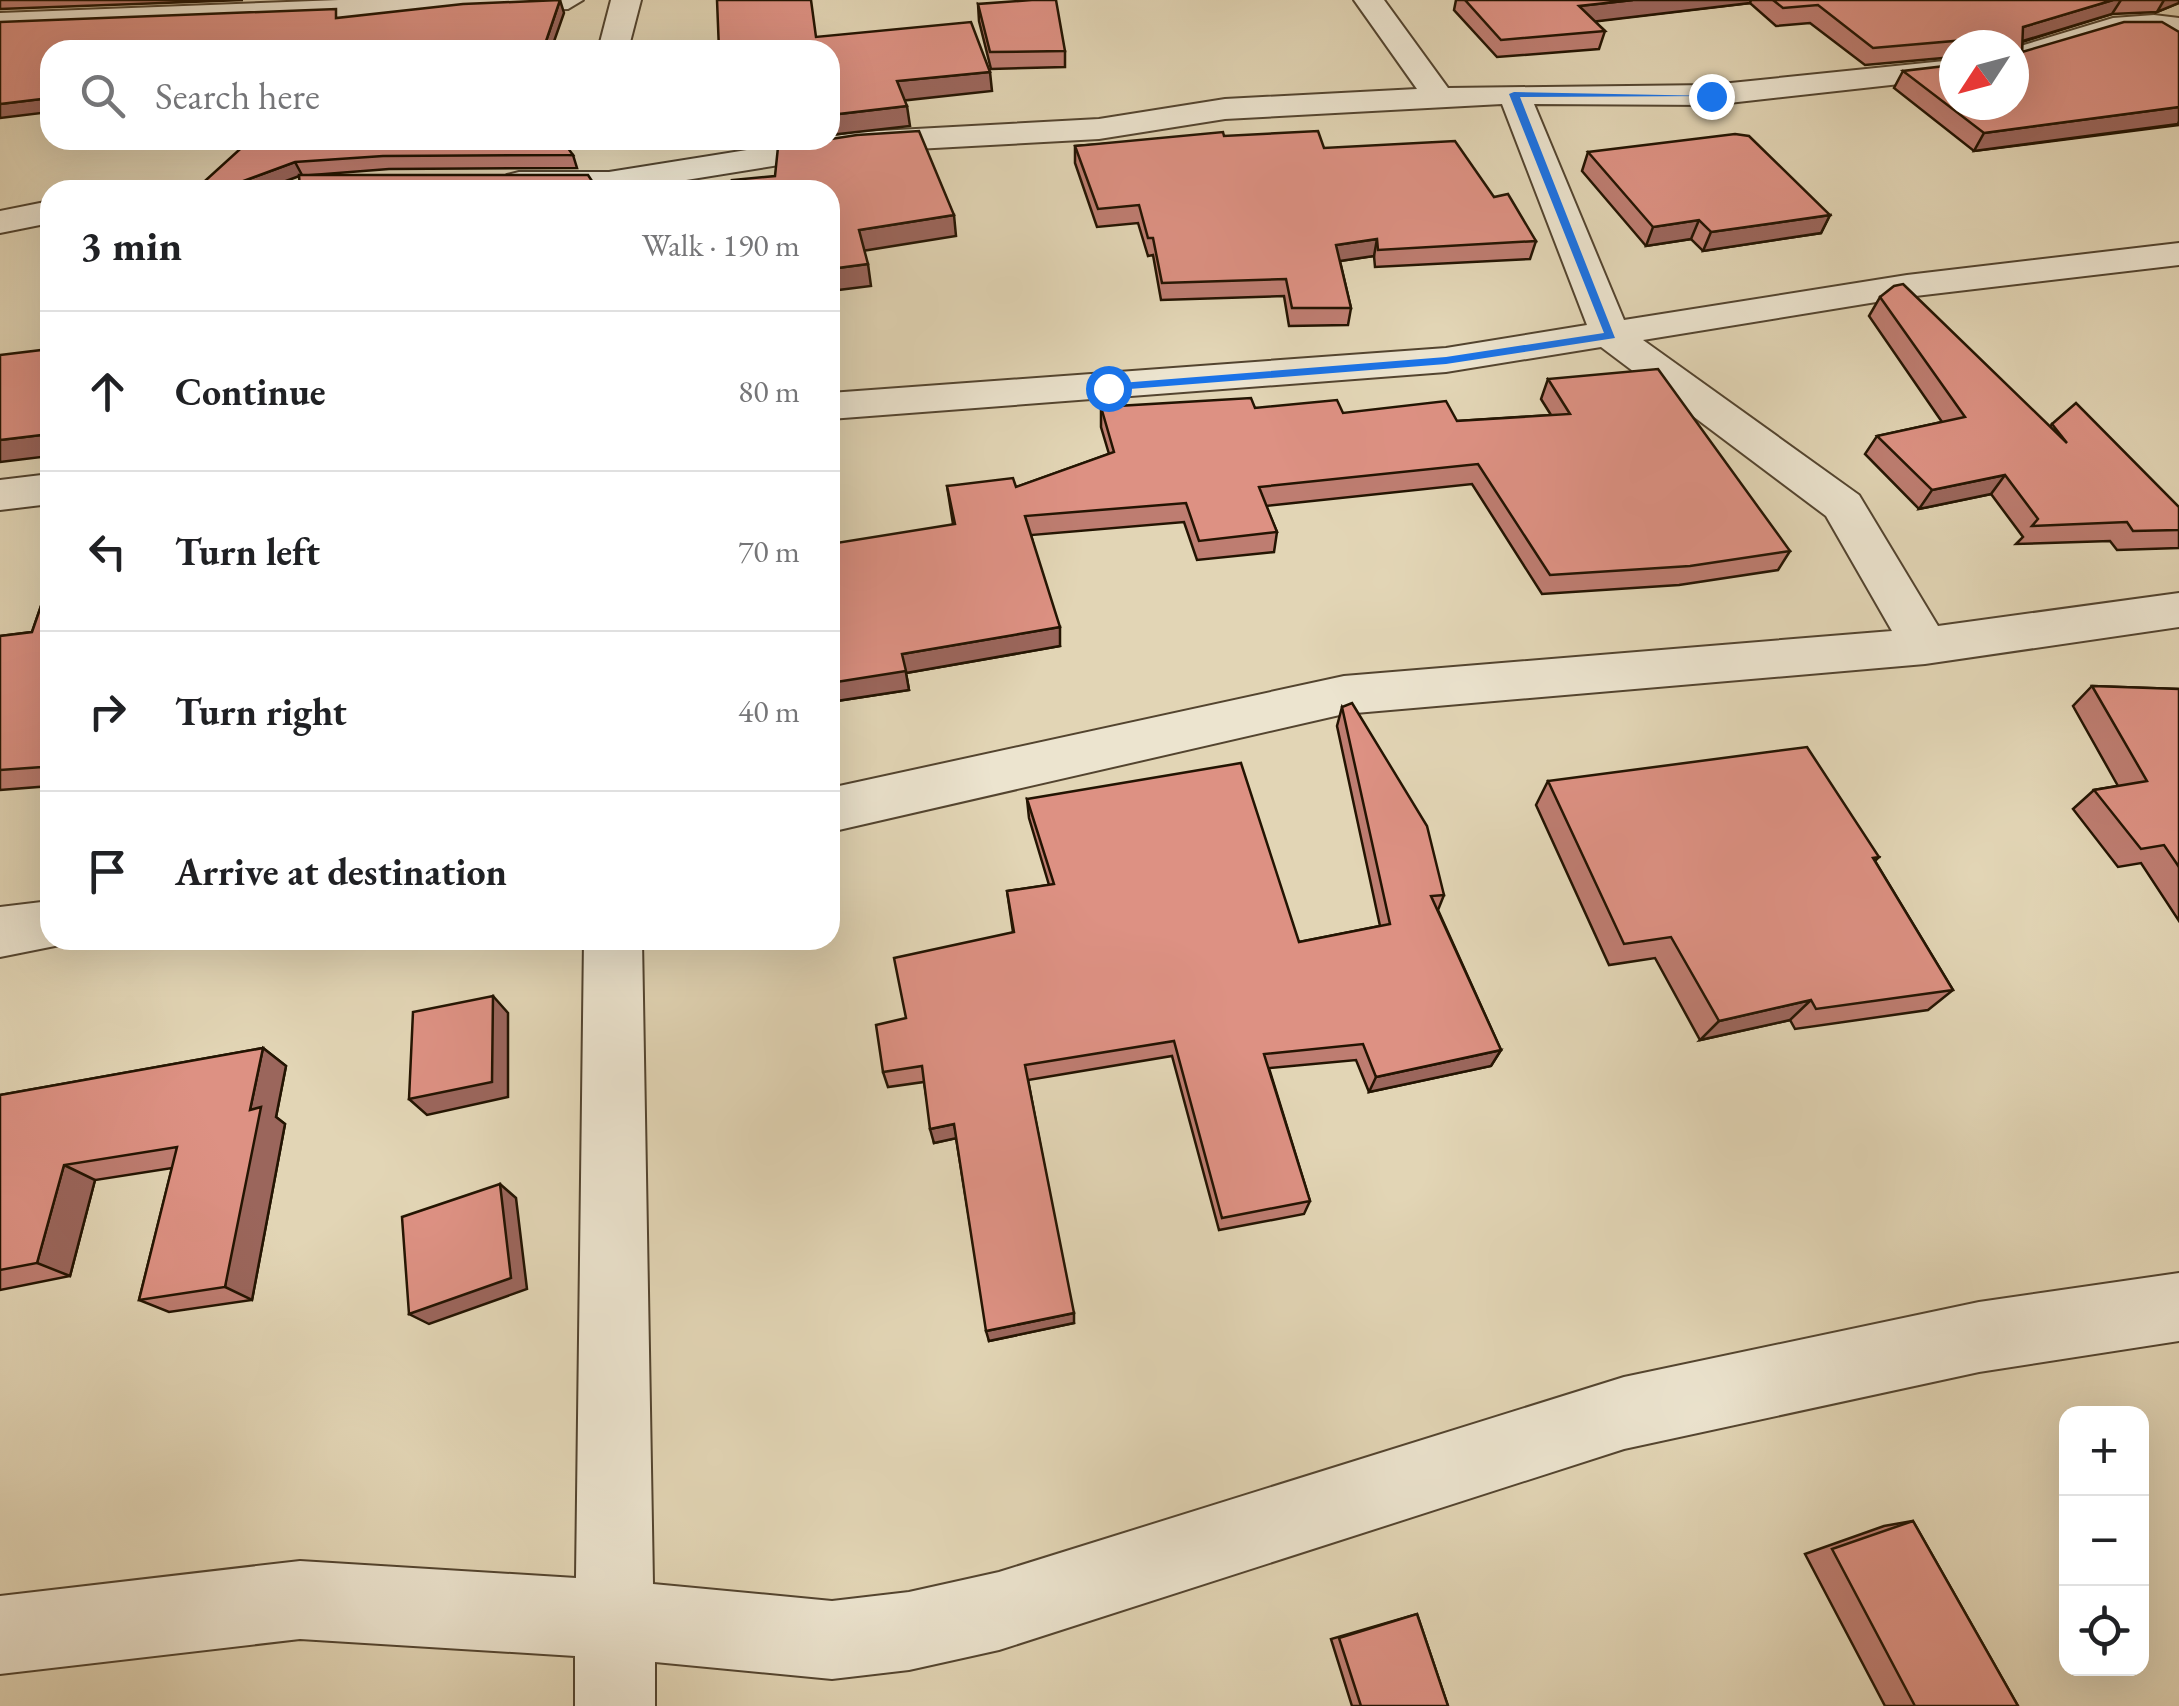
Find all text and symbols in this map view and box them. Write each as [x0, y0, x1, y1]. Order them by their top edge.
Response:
north arrow [1939, 30, 2029, 120]
search box [40, 40, 840, 150]
icon: search [75, 68, 130, 123]
text: Search here [155, 71, 320, 120]
route end [1689, 74, 1735, 120]
text: 3 min [80, 218, 182, 273]
text: Walk · 190 m [642, 224, 800, 266]
icon: ahead [80, 364, 135, 419]
route start [1086, 366, 1132, 412]
text: Continue [175, 367, 326, 416]
text: 80 m [738, 370, 800, 412]
icon: left [80, 524, 135, 579]
text: Turn left [175, 527, 320, 576]
text: 70 m [738, 530, 800, 572]
icon: right [80, 684, 135, 739]
text: Turn right [175, 687, 347, 736]
text: 40 m [738, 690, 800, 732]
icon: arrive [80, 844, 135, 899]
text: Arrive at destination [175, 847, 507, 896]
map controls [2059, 1406, 2149, 1676]
button: + [2059, 1406, 2149, 1496]
button: − [2059, 1496, 2149, 1586]
button: locate [2059, 1586, 2149, 1676]

